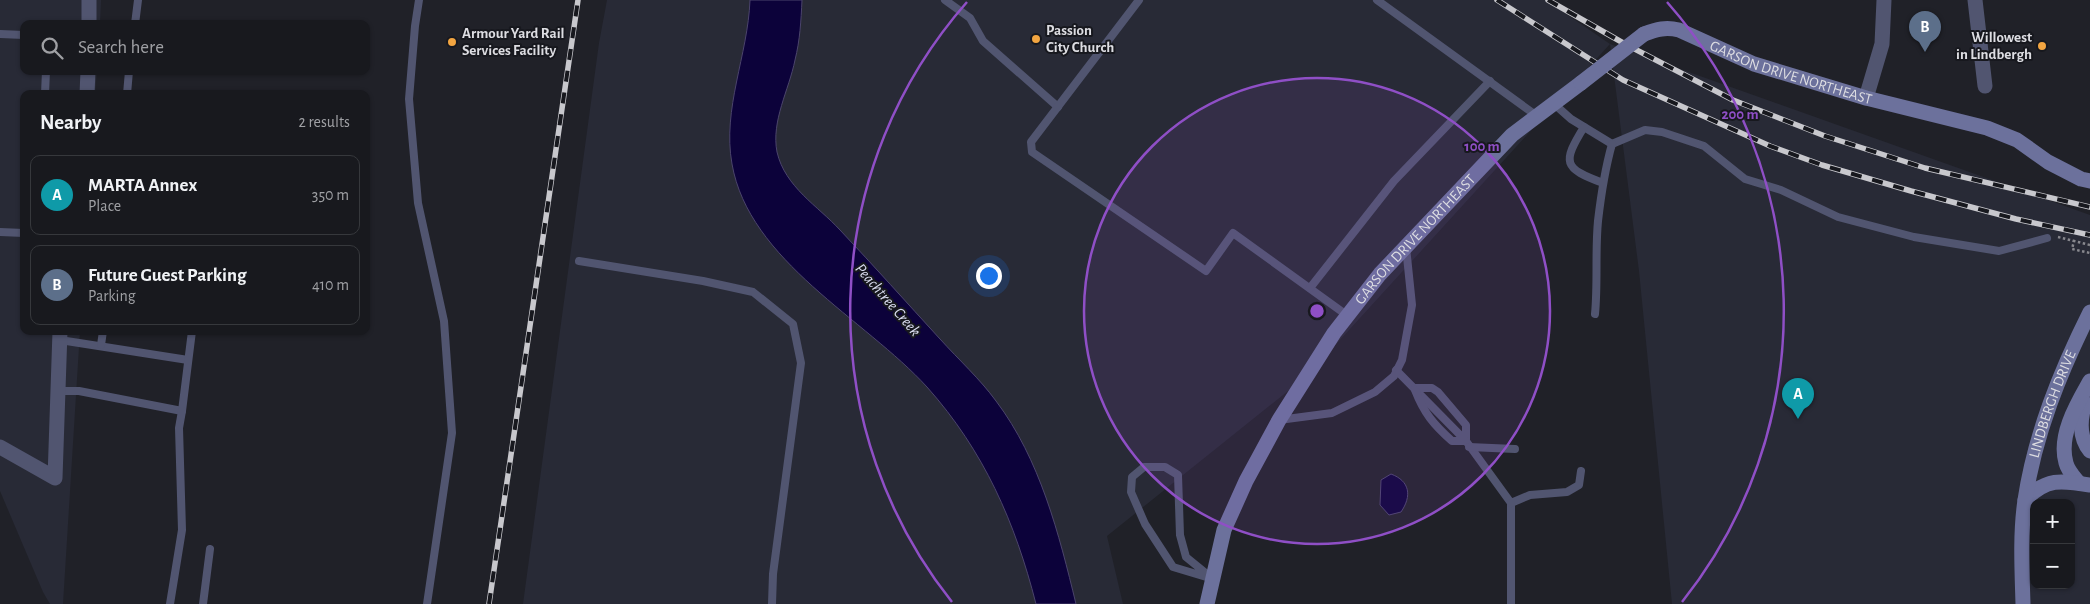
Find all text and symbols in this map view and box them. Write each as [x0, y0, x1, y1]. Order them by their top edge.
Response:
pin: B [1909, 11, 1941, 52]
search box [20, 20, 370, 75]
place label: Passion City Church [1046, 23, 1114, 55]
place label: Armour Yard Rail Services Facility [462, 26, 565, 58]
place label: Willowest in Lindbergh [1956, 30, 2032, 62]
marker: Passion City Church [1030, 33, 1042, 45]
icon: search [38, 34, 66, 62]
marker: Armour Yard Rail Services Facility [446, 36, 458, 48]
text: Search here [78, 38, 164, 57]
street label: GARSON DRIVE NORTHEAST [1708, 38, 1874, 107]
marker: Willowest in Lindbergh [2036, 40, 2048, 52]
text: 200 m [1721, 107, 1759, 122]
text: Nearby [40, 112, 101, 133]
text: 2 results [298, 114, 350, 130]
text: 100 m [1464, 139, 1500, 154]
street label: GARSON DRIVE NORTHEAST [1352, 171, 1478, 307]
text: MARTA Annex [88, 176, 197, 195]
text: A [52, 187, 62, 203]
text: 350 m [312, 187, 349, 203]
text: Place [88, 198, 121, 214]
water label: Peachtree Creek [852, 261, 924, 339]
your location [976, 263, 1002, 289]
text: Future Guest Parking [88, 266, 247, 285]
text: B [52, 277, 62, 293]
text: 410 m [312, 277, 349, 293]
text: Parking [88, 288, 136, 304]
centre of rings [1308, 302, 1326, 320]
street label: LINDBERGH DRIVE [2026, 348, 2078, 459]
pin: A [1782, 378, 1814, 419]
map controls [2030, 499, 2075, 589]
button: + [2030, 499, 2075, 544]
button: − [2030, 544, 2075, 589]

